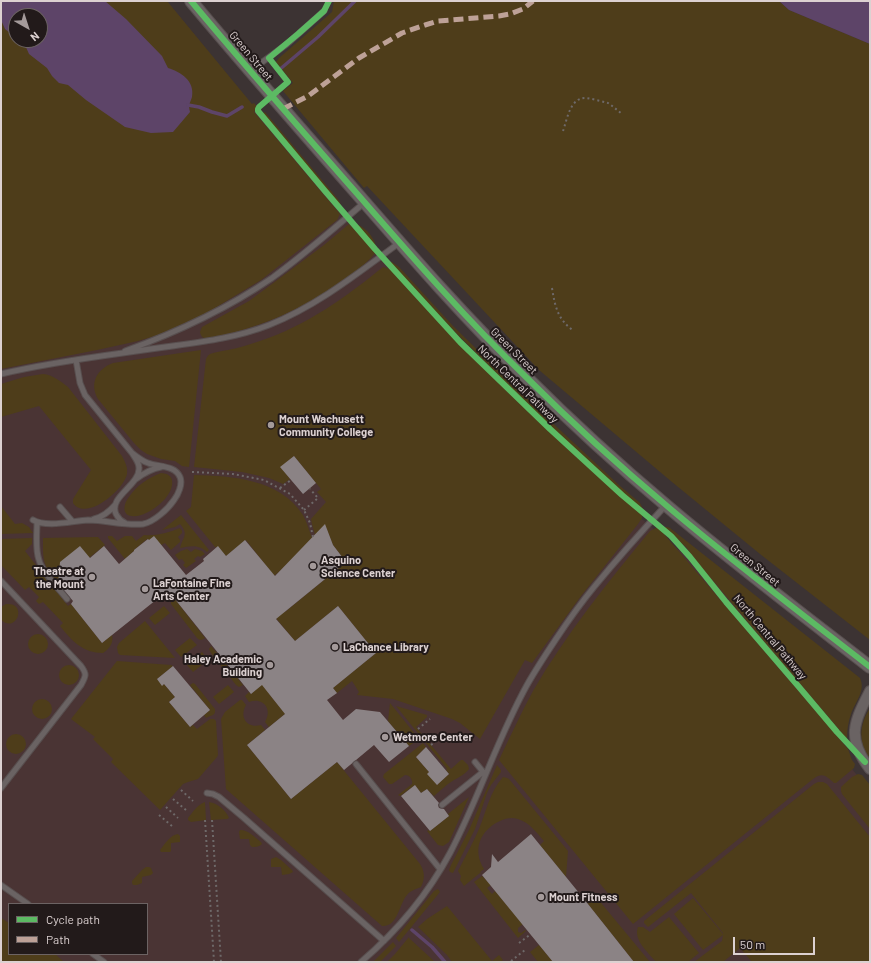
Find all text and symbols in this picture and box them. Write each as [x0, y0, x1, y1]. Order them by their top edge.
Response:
north arrow [8, 8, 48, 48]
street label: Green Street [226, 29, 276, 83]
text: N [28, 30, 42, 44]
street label: Green Street [488, 325, 540, 377]
street label: North Central Pathway [475, 342, 561, 426]
place label: Mount Wachusett Community College [279, 412, 373, 438]
marker: Mount Wachusett Community College [266, 420, 276, 430]
street label: Green Street [727, 541, 783, 589]
place label: Asquino Science Center [321, 553, 395, 579]
marker: Asquino Science Center [308, 561, 318, 571]
place label: Theatre at the Mount [34, 564, 84, 590]
marker: Theatre at the Mount [87, 572, 97, 582]
place label: LaFontaine Fine Arts Center [153, 576, 231, 602]
marker: LaFontaine Fine Arts Center [140, 584, 150, 594]
street label: North Central Pathway [731, 592, 809, 682]
place label: LaChance Library [343, 640, 429, 654]
marker: LaChance Library [330, 642, 340, 652]
place label: Haley Academic Building [184, 652, 262, 678]
marker: Haley Academic Building [265, 660, 275, 670]
place label: Wetmore Center [393, 730, 473, 744]
marker: Wetmore Center [380, 732, 390, 742]
place label: Mount Fitness [549, 890, 617, 904]
marker: Mount Fitness [536, 892, 546, 902]
legend [8, 903, 148, 955]
text: Cycle path [46, 912, 100, 926]
scale bar [735, 929, 817, 955]
text: Path [46, 932, 70, 946]
text: 50 m [740, 937, 765, 951]

